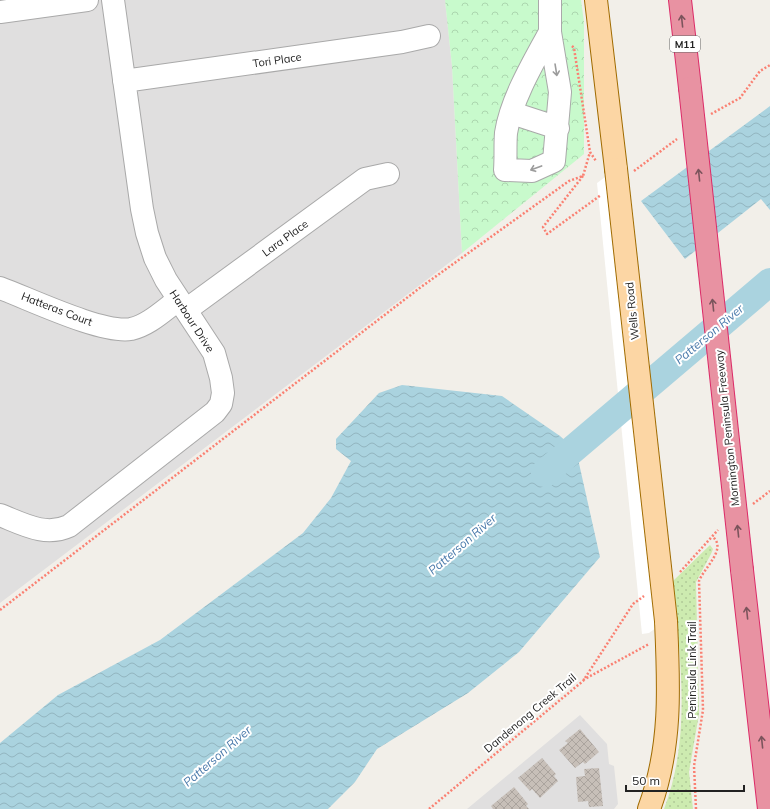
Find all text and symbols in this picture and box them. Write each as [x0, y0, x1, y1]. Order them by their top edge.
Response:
one-way arrow [678, 15, 686, 28]
road number: M11 [670, 36, 700, 52]
street label: Tori Place [252, 50, 302, 70]
one-way arrow [553, 64, 561, 77]
one-way arrow [530, 165, 542, 173]
one-way arrow [696, 169, 703, 182]
street label: Lara Place [259, 217, 311, 259]
street label: Wells Road [622, 281, 642, 341]
street label: Harbour Drive [167, 287, 217, 355]
street label: Hatteras Court [19, 289, 95, 329]
one-way arrow [710, 299, 717, 312]
water label: Patterson River [672, 301, 747, 367]
street label: Mornington Peninsula Freeway [712, 349, 742, 507]
water label: Patterson River [425, 510, 499, 578]
one-way arrow [734, 525, 742, 538]
one-way arrow [743, 607, 751, 620]
street label: Peninsula Link Trail [685, 621, 699, 719]
street label: Dandenong Creek Trail [481, 670, 579, 756]
water label: Patterson River [180, 722, 254, 790]
one-way arrow [758, 736, 765, 749]
scale bar [626, 767, 744, 793]
text: 50 m [632, 773, 660, 788]

